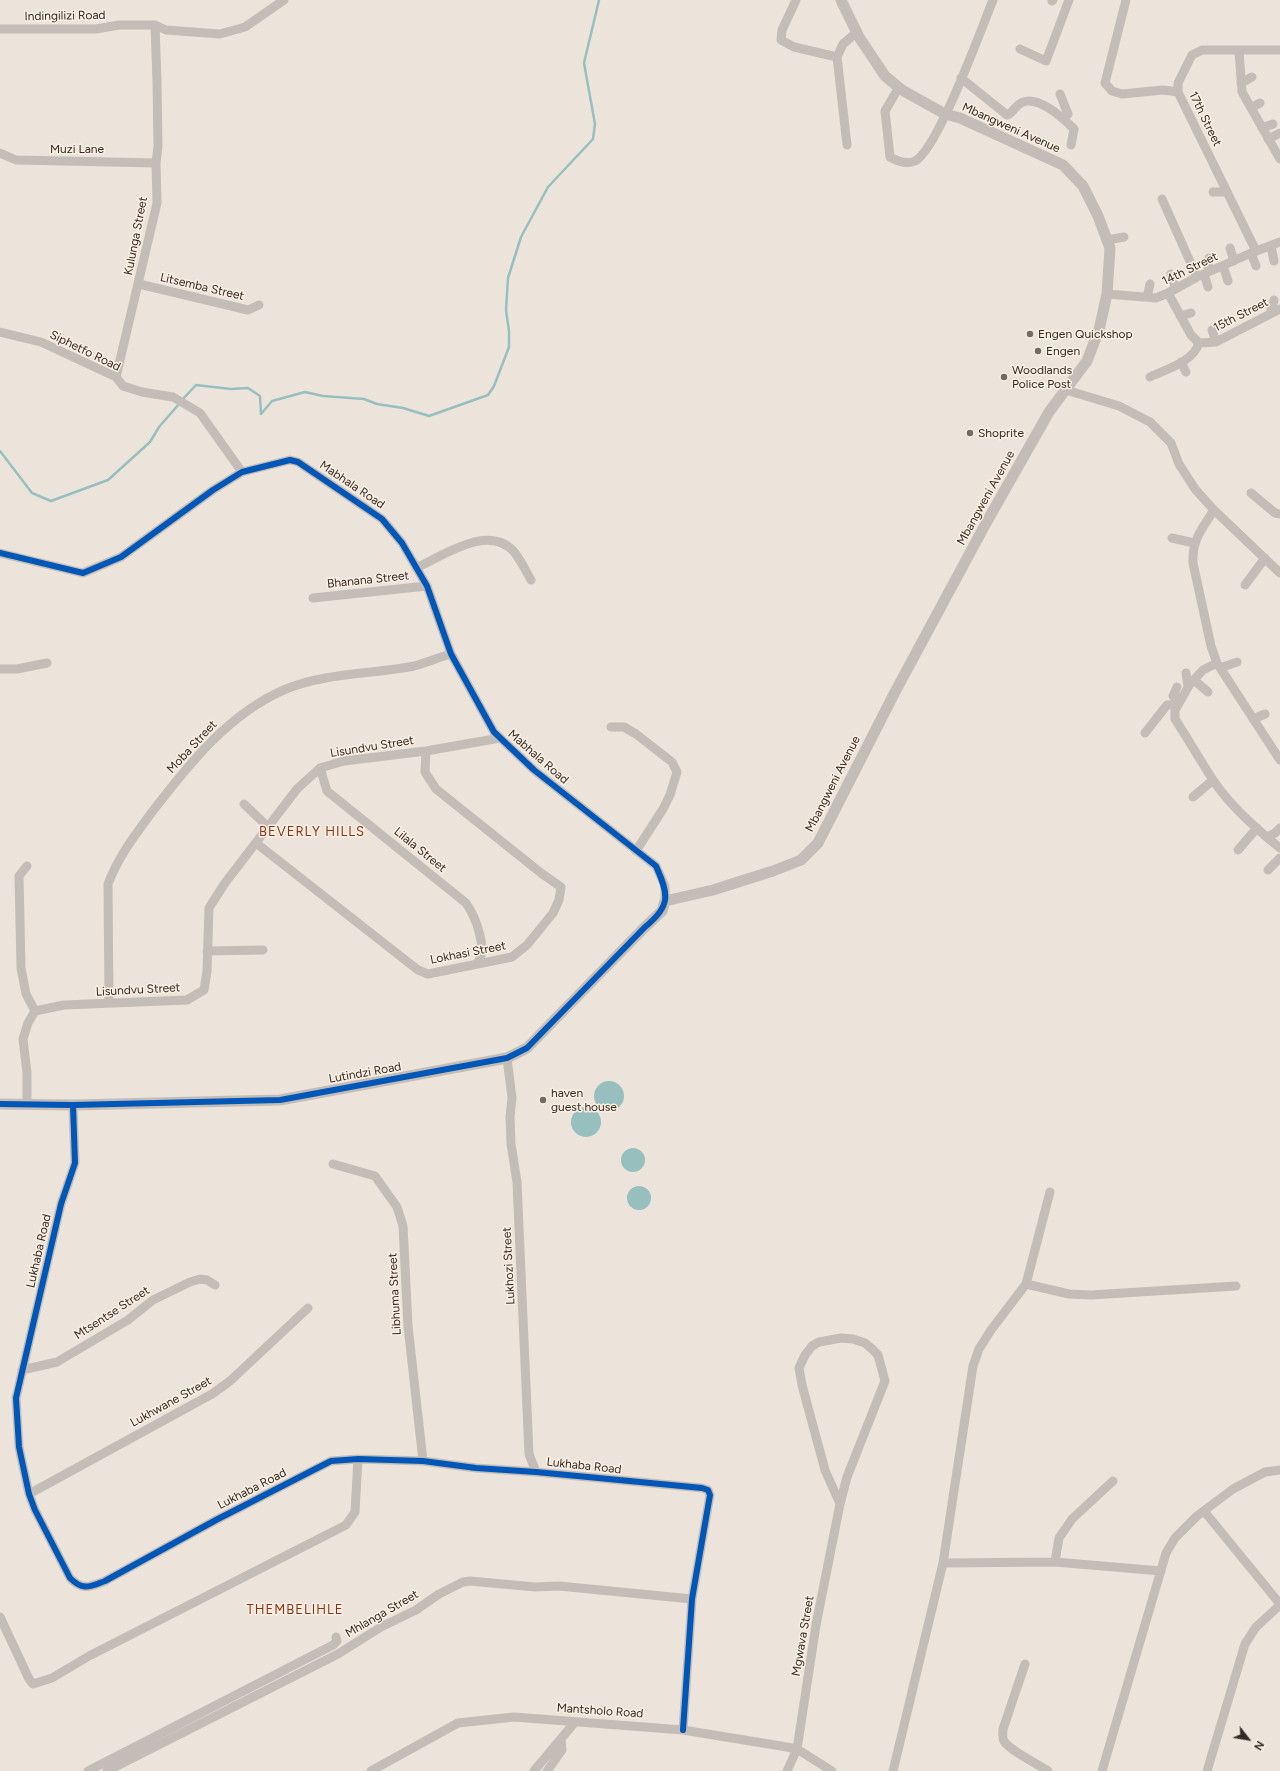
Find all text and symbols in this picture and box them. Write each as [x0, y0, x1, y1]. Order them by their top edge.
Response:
street label: Indingilizi Road [24, 8, 106, 24]
street label: 17th Street [1186, 89, 1224, 149]
street label: Mbangweni Avenue [960, 100, 1062, 156]
street label: Muzi Lane [50, 142, 104, 156]
street label: Kulunga Street [121, 195, 151, 277]
street label: 14th Street [1160, 249, 1220, 289]
street label: Litsemba Street [159, 270, 245, 304]
street label: 15th Street [1211, 295, 1271, 335]
place label: Engen Quickshop [1038, 327, 1133, 341]
street label: Siphetfo Road [47, 328, 123, 374]
marker: Engen Quickshop [1025, 329, 1035, 339]
place label: Engen [1046, 344, 1080, 358]
marker: Engen [1033, 346, 1043, 356]
place label: Woodlands Police Post [1012, 363, 1072, 391]
marker: Woodlands Police Post [999, 372, 1009, 382]
place label: Shoprite [978, 426, 1024, 440]
marker: Shoprite [965, 428, 975, 438]
street label: Mbangweni Avenue [954, 448, 1018, 548]
street label: Mabhala Road [317, 458, 387, 512]
street label: Bhanana Street [326, 569, 410, 591]
street label: Moba Street [164, 718, 220, 776]
street label: Mabhala Road [505, 727, 571, 787]
street label: Lisundvu Street [329, 733, 415, 761]
street label: Mbangweni Avenue [803, 734, 863, 834]
district label: BEVERLY HILLS [259, 824, 365, 840]
street label: Lilala Street [391, 825, 449, 875]
street label: Lokhasi Street [429, 939, 507, 967]
street label: Lisundvu Street [95, 981, 181, 999]
street label: Lutindzi Road [328, 1060, 402, 1086]
place label: haven guest house [551, 1086, 617, 1114]
marker: haven guest house [538, 1095, 548, 1105]
street label: Lukhaba Road [24, 1213, 54, 1289]
street label: Lukhozi Street [500, 1227, 518, 1305]
street label: Libhuma Street [386, 1253, 404, 1335]
street label: Mtsentse Street [72, 1283, 152, 1343]
street label: Lukhwane Street [128, 1374, 214, 1430]
street label: Lukhaba Road [546, 1455, 622, 1477]
street label: Lukhaba Road [215, 1465, 289, 1513]
street label: Mhlanga Street [343, 1587, 421, 1641]
street label: Mgwava Street [789, 1595, 817, 1677]
district label: THEMBELIHLE [247, 1602, 343, 1618]
street label: Mantsholo Road [556, 1701, 644, 1721]
north arrow [1228, 1719, 1268, 1759]
text: N [1251, 1738, 1266, 1752]

